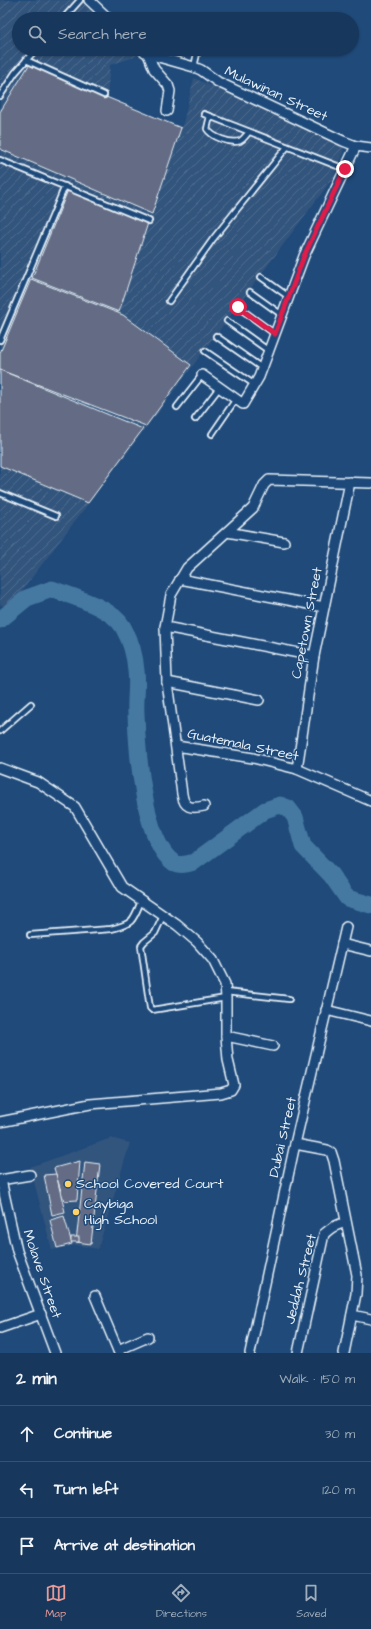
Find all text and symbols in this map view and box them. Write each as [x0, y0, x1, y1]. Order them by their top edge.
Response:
search box [12, 12, 359, 56]
icon: search [26, 23, 48, 45]
text: Search here [58, 24, 147, 45]
street label: Mulawinan Street [221, 61, 331, 127]
route end [336, 160, 354, 178]
route start [229, 298, 247, 316]
street label: Capetown Street [286, 565, 328, 680]
street label: Guatemala Street [186, 723, 301, 767]
street label: Dubai Street [264, 1094, 302, 1179]
place label: School Covered Court [76, 1174, 224, 1194]
marker: School Covered Court [63, 1179, 73, 1189]
place label: Caybiga High School [84, 1194, 157, 1230]
marker: Caybiga High School [71, 1207, 81, 1217]
street label: Molave Street [18, 1227, 67, 1321]
street label: Jeddah Street [280, 1232, 322, 1326]
text: 2 min [16, 1367, 57, 1391]
text: Walk · 150 m [280, 1370, 355, 1388]
icon: ahead [16, 1423, 38, 1445]
text: Continue [54, 1423, 112, 1444]
text: 30 m [325, 1425, 355, 1443]
icon: left [16, 1479, 38, 1501]
text: Turn left [54, 1479, 118, 1500]
text: 120 m [322, 1481, 355, 1499]
icon: arrive [16, 1535, 38, 1557]
text: Arrive at destination [54, 1535, 195, 1556]
tab: Map [45, 1582, 67, 1621]
tab: Directions [156, 1582, 207, 1621]
tab: Saved [296, 1582, 326, 1621]

